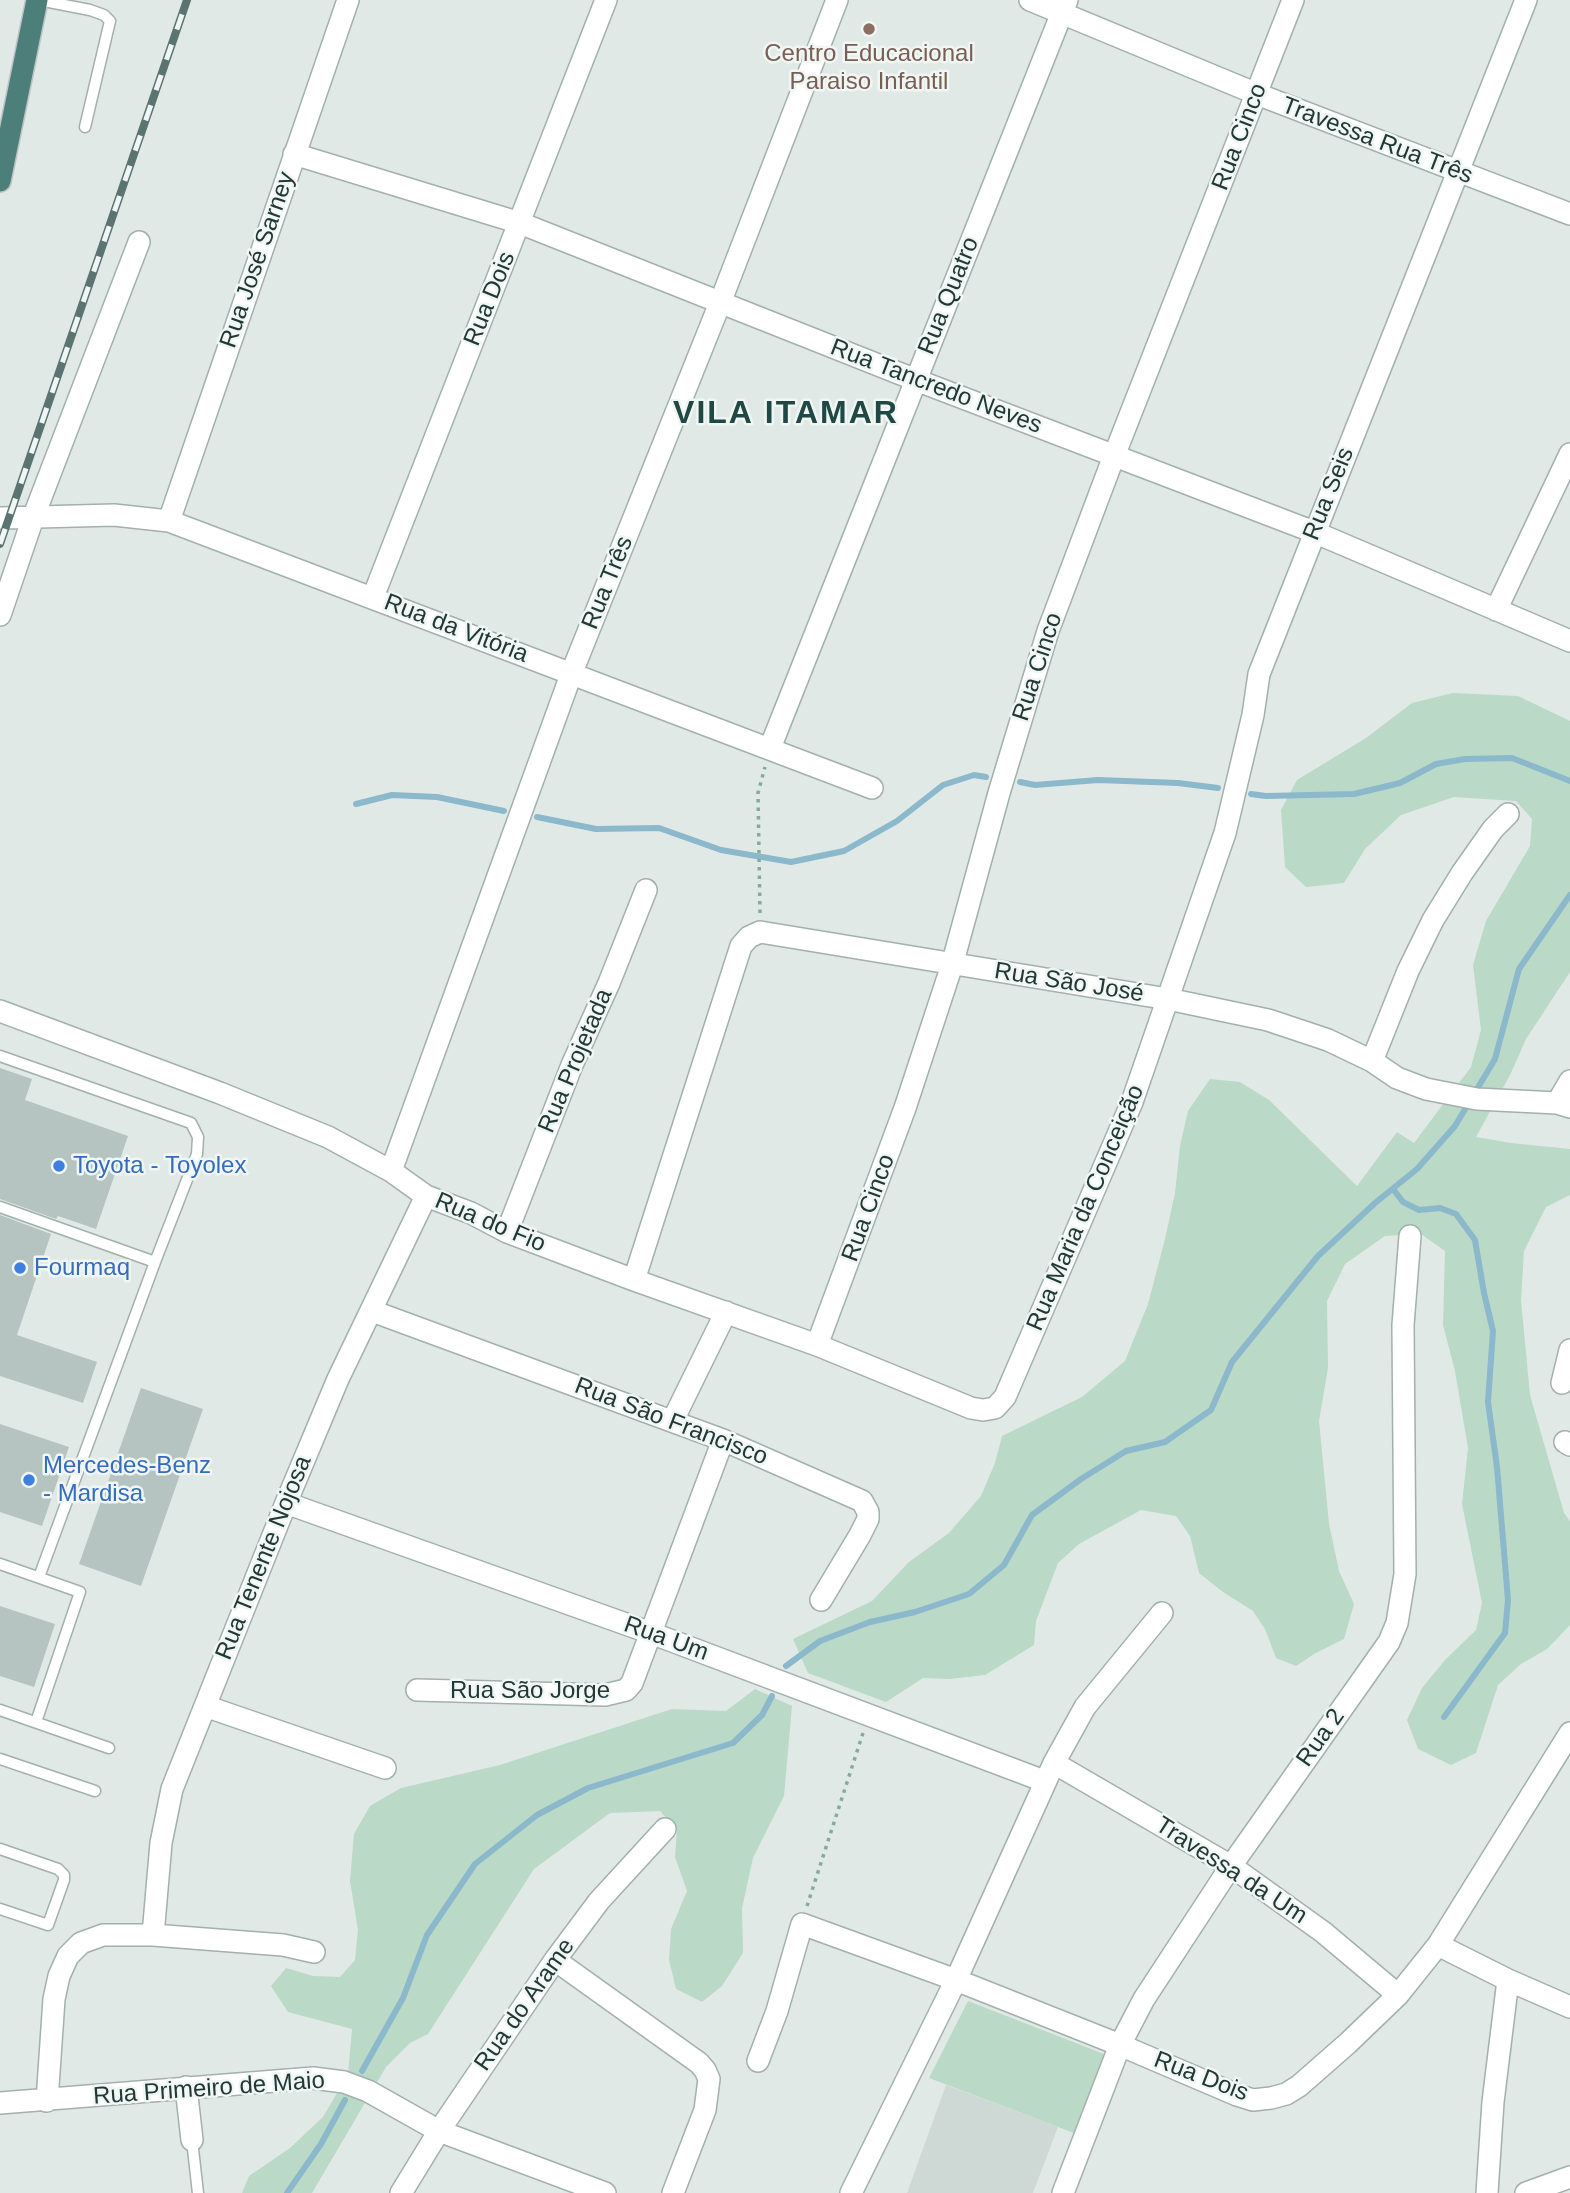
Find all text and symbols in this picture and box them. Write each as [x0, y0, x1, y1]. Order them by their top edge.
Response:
marker: Centro Educacional Paraiso Infantil [861, 21, 877, 37]
place label: Centro Educacional Paraiso Infantil [764, 40, 974, 96]
street label: Rua Cinco [1206, 80, 1274, 194]
street label: Travessa Rua Três [1277, 91, 1477, 191]
street label: Rua José Sarney [214, 168, 302, 352]
street label: Rua Quatro [912, 233, 986, 359]
street label: Rua Dois [458, 248, 522, 350]
street label: Rua Tancredo Neves [826, 333, 1046, 441]
district label: VILA ITAMAR [674, 395, 898, 433]
street label: Rua Seis [1297, 443, 1361, 545]
street label: Rua Três [576, 532, 640, 634]
street label: Rua da Vitória [380, 588, 532, 670]
street label: Rua Cinco [1007, 609, 1069, 725]
street label: Rua São José [992, 957, 1146, 1009]
street label: Rua Projetada [533, 985, 619, 1137]
street label: Rua Maria da Conceição [1021, 1081, 1151, 1335]
street label: Rua Cinco [836, 1150, 902, 1266]
place label: Toyota - Toyolex [73, 1152, 246, 1180]
marker: Toyota - Toyolex [51, 1158, 67, 1174]
street label: Rua do Fio [430, 1187, 550, 1259]
place label: Fourmaq [34, 1254, 130, 1282]
marker: Fourmaq [12, 1260, 28, 1276]
street label: Rua São Francisco [571, 1372, 771, 1472]
place label: Mercedes-Benz - Mardisa [43, 1452, 211, 1508]
street label: Rua Tenente Nojosa [210, 1452, 318, 1664]
marker: Mercedes-Benz - Mardisa [21, 1472, 37, 1488]
street label: Rua Um [620, 1610, 712, 1668]
street label: Rua São Jorge [450, 1677, 610, 1705]
street label: Rua 2 [1291, 1704, 1351, 1772]
street label: Travessa da Um [1150, 1811, 1312, 1931]
street label: Rua do Arame [469, 1933, 581, 2077]
street label: Rua Dois [1150, 2046, 1252, 2108]
street label: Rua Primeiro de Maio [92, 2067, 326, 2111]

